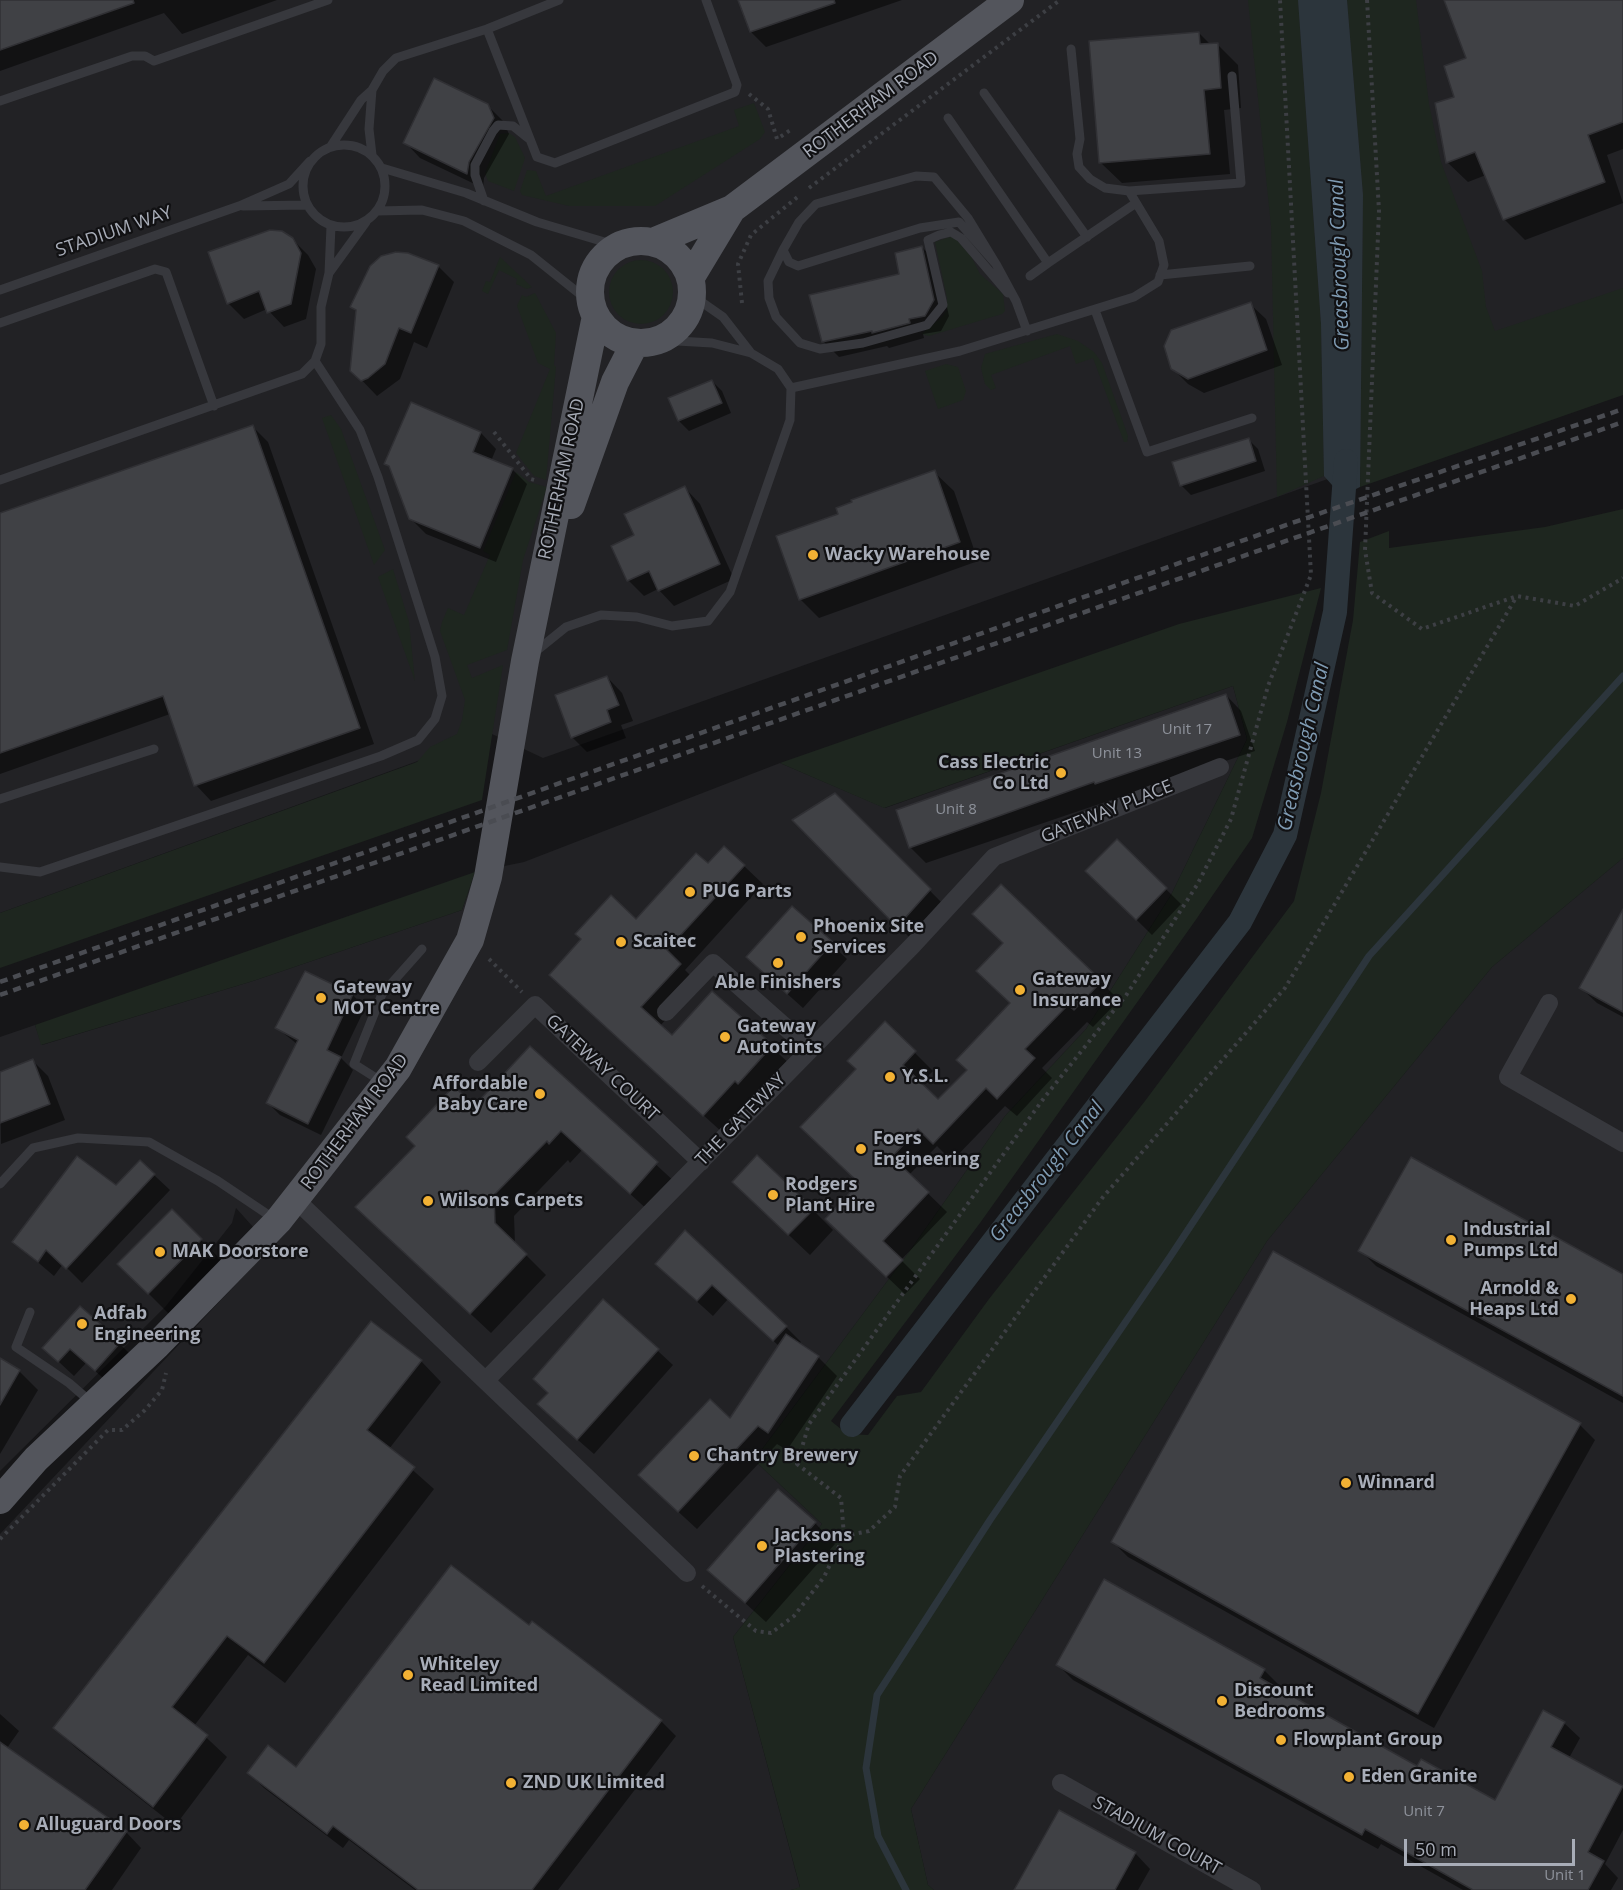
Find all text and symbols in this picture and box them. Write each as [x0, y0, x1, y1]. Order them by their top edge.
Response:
street label: ROTHERHAM ROAD [799, 47, 943, 163]
water label: Greasbrough Canal [1325, 179, 1355, 351]
street label: STADIUM WAY [53, 202, 175, 262]
street label: ROTHERHAM ROAD [534, 396, 590, 562]
place label: Wacky Warehouse [825, 544, 990, 566]
marker: Wacky Warehouse [806, 548, 820, 562]
water label: Greasbrough Canal [1273, 661, 1335, 833]
house number: Unit 17 [1162, 721, 1212, 739]
house number: Unit 13 [1092, 745, 1142, 763]
place label: Cass Electric Co Ltd [938, 752, 1049, 795]
marker: Cass Electric Co Ltd [1054, 766, 1068, 780]
street label: GATEWAY PLACE [1038, 776, 1176, 848]
house number: Unit 8 [935, 801, 977, 819]
place label: PUG Parts [702, 881, 792, 903]
marker: PUG Parts [683, 885, 697, 899]
place label: Phoenix Site Services [813, 916, 924, 958]
marker: Phoenix Site Services [794, 930, 808, 944]
place label: Scaitec [633, 931, 696, 953]
marker: Scaitec [614, 935, 628, 949]
marker: Able Finishers [771, 956, 785, 970]
place label: Gateway Insurance [1032, 969, 1121, 1012]
place label: Able Finishers [715, 972, 841, 994]
place label: Gateway MOT Centre [333, 977, 440, 1020]
marker: Gateway Insurance [1013, 983, 1027, 997]
marker: Gateway MOT Centre [314, 991, 328, 1005]
street label: GATEWAY COURT [541, 1010, 663, 1126]
place label: Gateway Autotints [737, 1016, 822, 1058]
marker: Gateway Autotints [718, 1030, 732, 1044]
street label: ROTHERHAM ROAD [297, 1050, 413, 1194]
place label: Y.S.L. [902, 1066, 949, 1088]
street label: THE GATEWAY [691, 1069, 791, 1171]
marker: Y.S.L. [883, 1070, 897, 1084]
place label: Affordable Baby Care [433, 1073, 528, 1116]
marker: Affordable Baby Care [533, 1087, 547, 1101]
water label: Greasbrough Canal [985, 1097, 1109, 1247]
place label: Foers Engineering [873, 1128, 979, 1170]
marker: Foers Engineering [854, 1142, 868, 1156]
place label: Rodgers Plant Hire [785, 1174, 875, 1216]
marker: Rodgers Plant Hire [766, 1188, 780, 1202]
place label: Wilsons Carpets [440, 1190, 583, 1212]
marker: Wilsons Carpets [421, 1194, 435, 1208]
place label: Industrial Pumps Ltd [1463, 1219, 1558, 1262]
marker: Industrial Pumps Ltd [1444, 1233, 1458, 1247]
place label: MAK Doorstore [172, 1241, 309, 1263]
marker: MAK Doorstore [153, 1245, 167, 1259]
place label: Arnold & Heaps Ltd [1469, 1278, 1559, 1320]
marker: Arnold & Heaps Ltd [1564, 1292, 1578, 1306]
place label: Adfab Engineering [94, 1303, 200, 1346]
marker: Adfab Engineering [75, 1317, 89, 1331]
place label: Chantry Brewery [706, 1445, 858, 1467]
marker: Chantry Brewery [687, 1449, 701, 1463]
place label: Winnard [1358, 1472, 1435, 1494]
marker: Winnard [1339, 1476, 1353, 1490]
place label: Jacksons Plastering [774, 1525, 865, 1568]
marker: Jacksons Plastering [755, 1539, 769, 1553]
place label: Whiteley Read Limited [420, 1654, 538, 1696]
marker: Whiteley Read Limited [401, 1668, 415, 1682]
place label: Discount Bedrooms [1234, 1680, 1325, 1722]
marker: Discount Bedrooms [1215, 1694, 1229, 1708]
place label: Flowplant Group [1293, 1729, 1443, 1751]
marker: Flowplant Group [1274, 1733, 1288, 1747]
place label: Eden Granite [1361, 1766, 1477, 1788]
marker: Eden Granite [1342, 1770, 1356, 1784]
place label: ZND UK Limited [523, 1772, 665, 1794]
marker: ZND UK Limited [504, 1776, 518, 1790]
street label: STADIUM COURT [1089, 1792, 1225, 1880]
house number: Unit 7 [1403, 1803, 1445, 1821]
place label: Alluguard Doors [36, 1814, 181, 1836]
marker: Alluguard Doors [17, 1818, 31, 1832]
scale bar [1407, 1827, 1578, 1865]
text: 50 m [1415, 1837, 1457, 1861]
house number: Unit 1 [1544, 1867, 1586, 1885]

